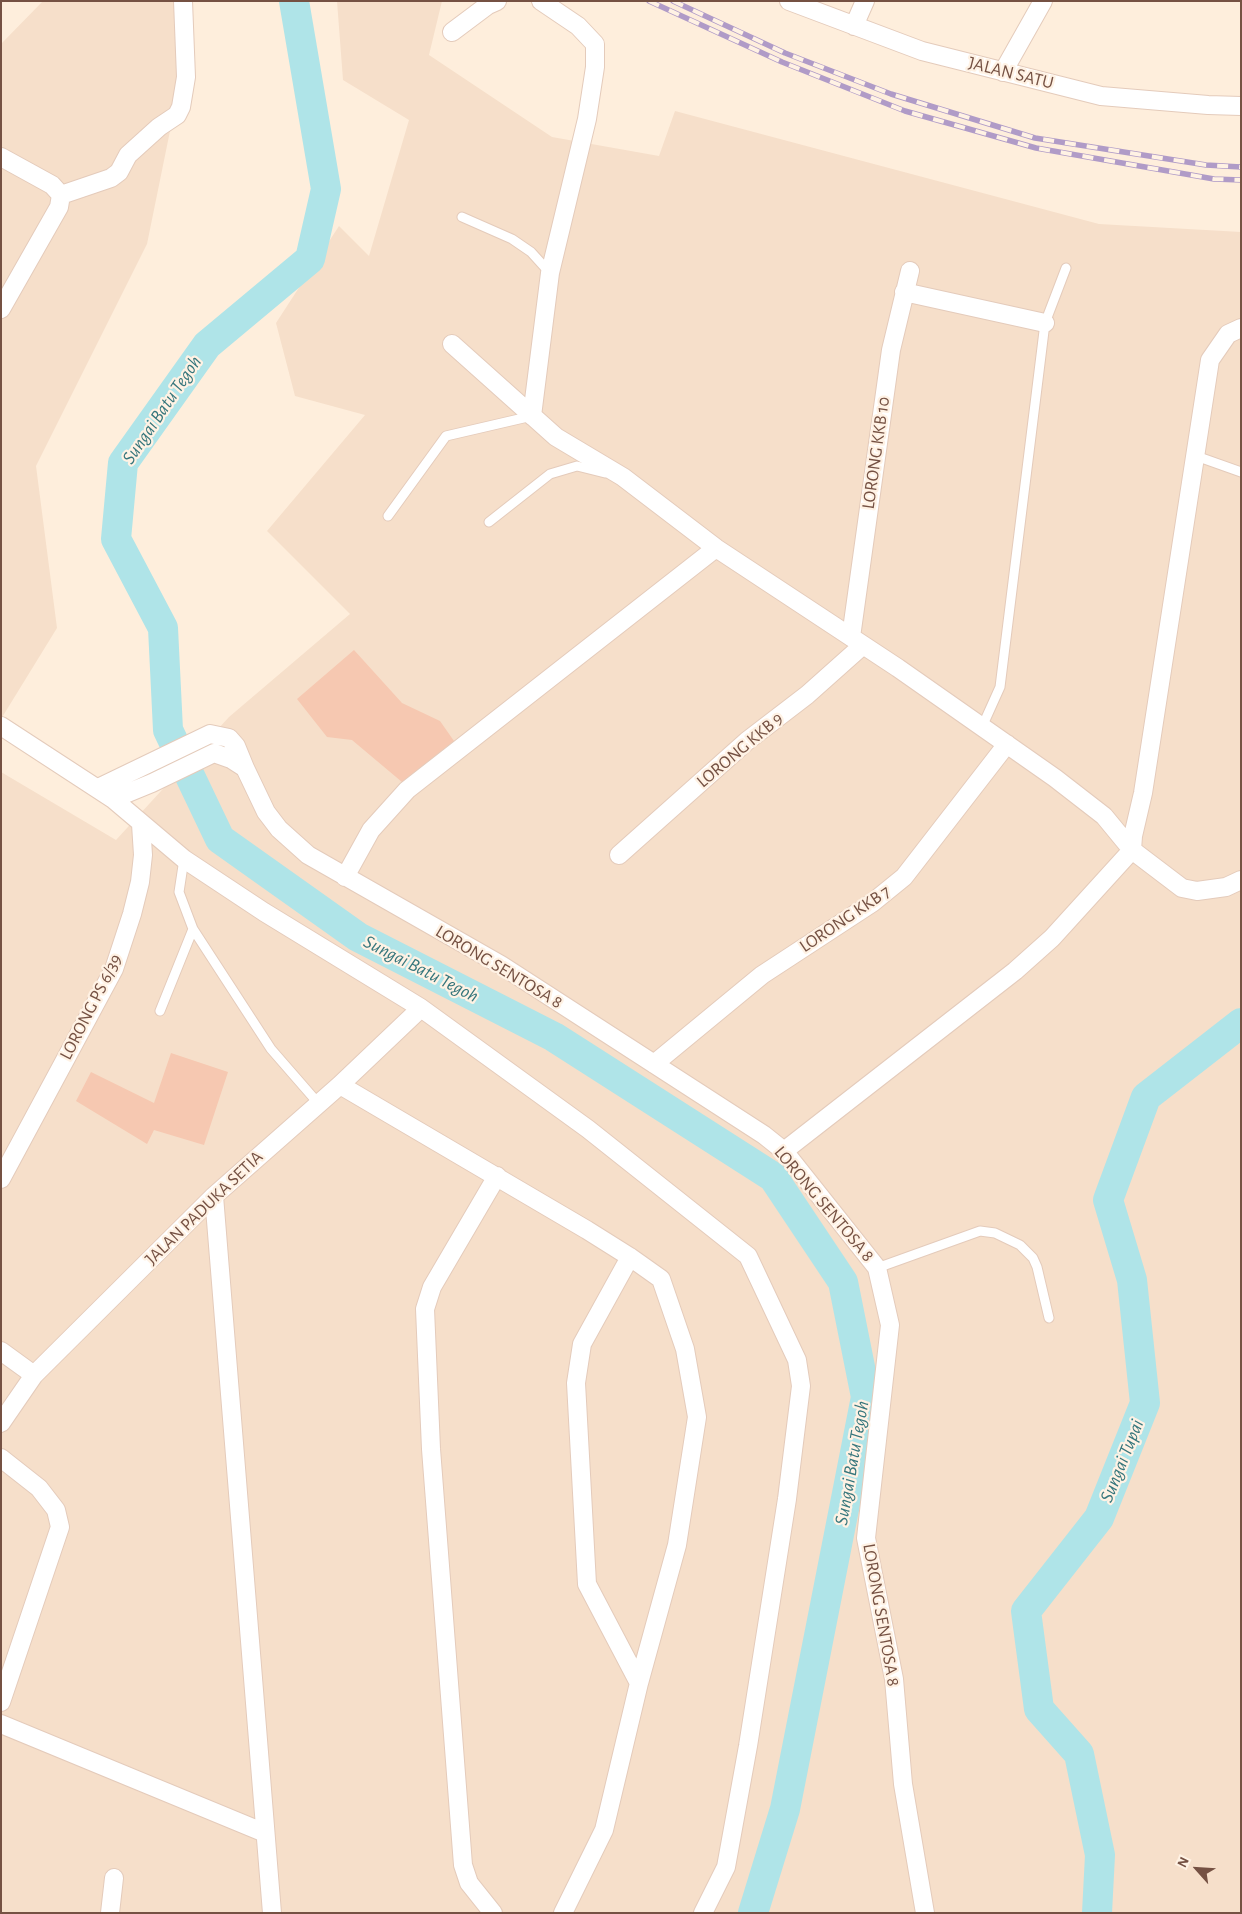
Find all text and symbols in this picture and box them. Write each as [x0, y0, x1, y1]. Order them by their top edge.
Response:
street label: JALAN SATU [966, 52, 1056, 94]
water label: Sungai Batu Tegoh [117, 351, 207, 469]
street label: LORONG KKB 10 [857, 395, 895, 511]
street label: LORONG KKB 9 [692, 708, 788, 792]
street label: LORONG KKB 7 [795, 881, 895, 957]
street label: LORONG SENTOSA 8 [432, 921, 566, 1013]
water label: Sungai Batu Tegoh [360, 930, 482, 1008]
street label: LORONG PS 6/39 [55, 951, 127, 1063]
street label: LORONG SENTOSA 8 [769, 1142, 879, 1266]
street label: JALAN PADUKA SETIA [141, 1146, 267, 1270]
water label: Sungai Batu Tegoh [830, 1399, 874, 1527]
water label: Sungai Tupai [1095, 1416, 1149, 1506]
street label: LORONG SENTOSA 8 [858, 1542, 904, 1688]
north arrow [1172, 1844, 1222, 1894]
text: N [1175, 1855, 1192, 1870]

